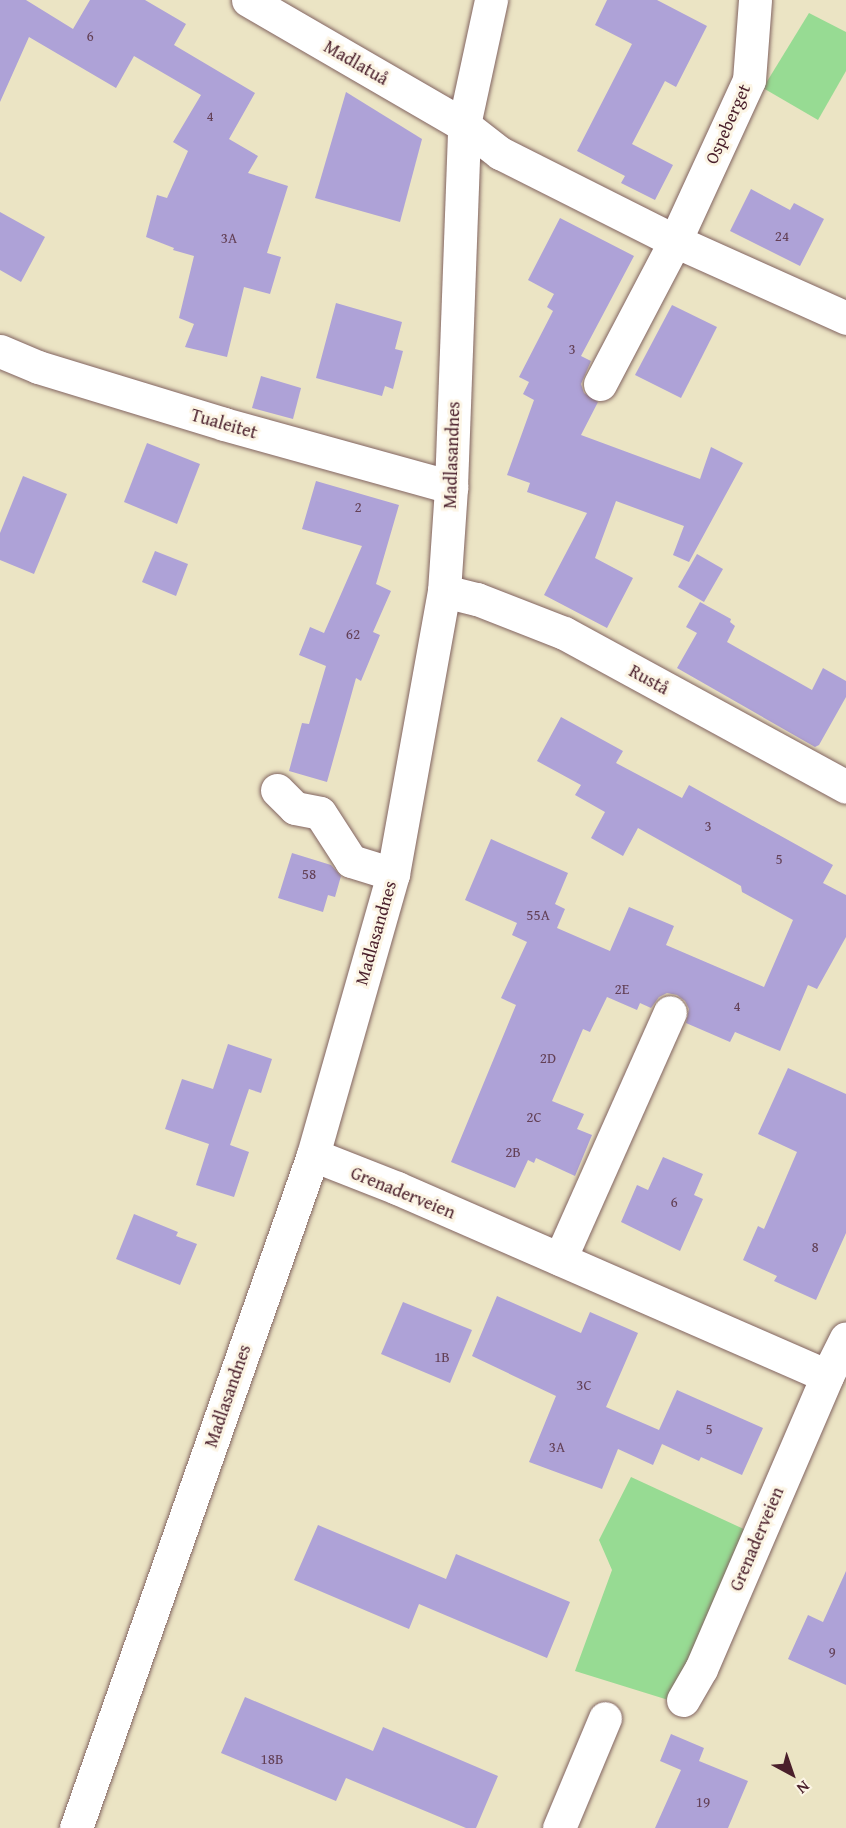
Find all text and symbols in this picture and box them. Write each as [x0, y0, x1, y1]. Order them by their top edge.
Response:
house number: 6 [86, 27, 94, 45]
street label: Madlatuå [320, 36, 392, 90]
street label: Ospeberget [701, 81, 755, 167]
house number: 4 [206, 107, 214, 125]
house number: 24 [775, 227, 789, 245]
house number: 3A [221, 229, 237, 247]
house number: 3 [568, 340, 576, 358]
street label: Madlasandnes [439, 401, 465, 509]
street label: Tualeitet [188, 404, 260, 444]
house number: 2 [354, 498, 362, 516]
house number: 62 [346, 625, 360, 643]
street label: Rustå [625, 660, 673, 700]
house number: 3 [704, 817, 712, 835]
house number: 5 [775, 850, 783, 868]
house number: 58 [302, 865, 316, 883]
street label: Madlasandnes [351, 878, 401, 988]
house number: 55A [526, 906, 550, 924]
house number: 2E [615, 980, 629, 998]
house number: 4 [733, 997, 741, 1015]
house number: 2D [540, 1049, 556, 1067]
house number: 2C [526, 1108, 542, 1126]
house number: 2B [505, 1143, 521, 1161]
street label: Grenaderveien [348, 1162, 458, 1224]
house number: 6 [670, 1193, 678, 1211]
house number: 8 [811, 1238, 819, 1256]
street label: Madlasandnes [200, 1342, 256, 1450]
house number: 1B [434, 1348, 450, 1366]
house number: 3C [576, 1376, 592, 1394]
house number: 5 [705, 1420, 713, 1438]
house number: 3A [549, 1438, 565, 1456]
street label: Grenaderveien [725, 1484, 789, 1594]
house number: 9 [828, 1643, 836, 1661]
north arrow [762, 1744, 822, 1804]
house number: 18B [261, 1750, 283, 1768]
text: N [792, 1775, 815, 1800]
house number: 19 [696, 1793, 710, 1811]

